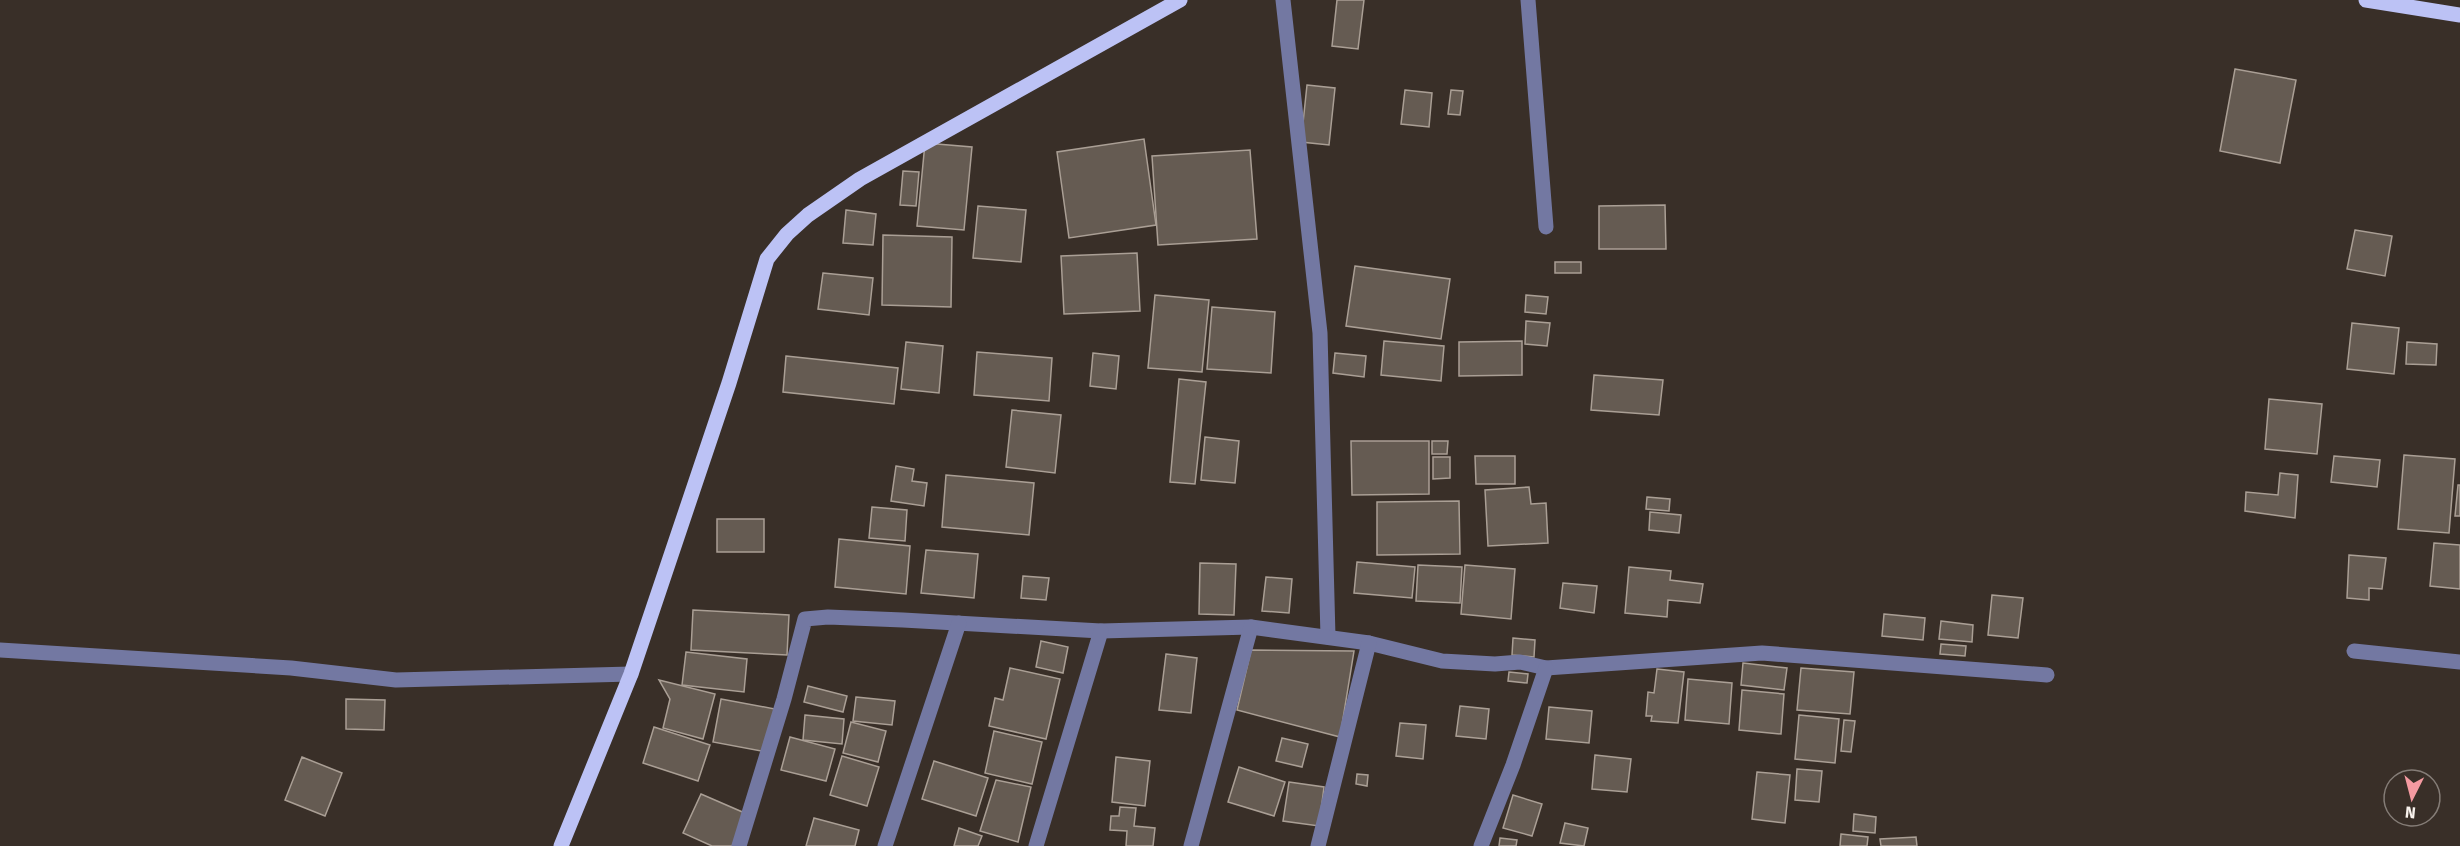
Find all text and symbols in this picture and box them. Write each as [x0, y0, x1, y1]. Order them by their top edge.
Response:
north arrow [2382, 768, 2442, 828]
text: N [2404, 802, 2417, 822]

